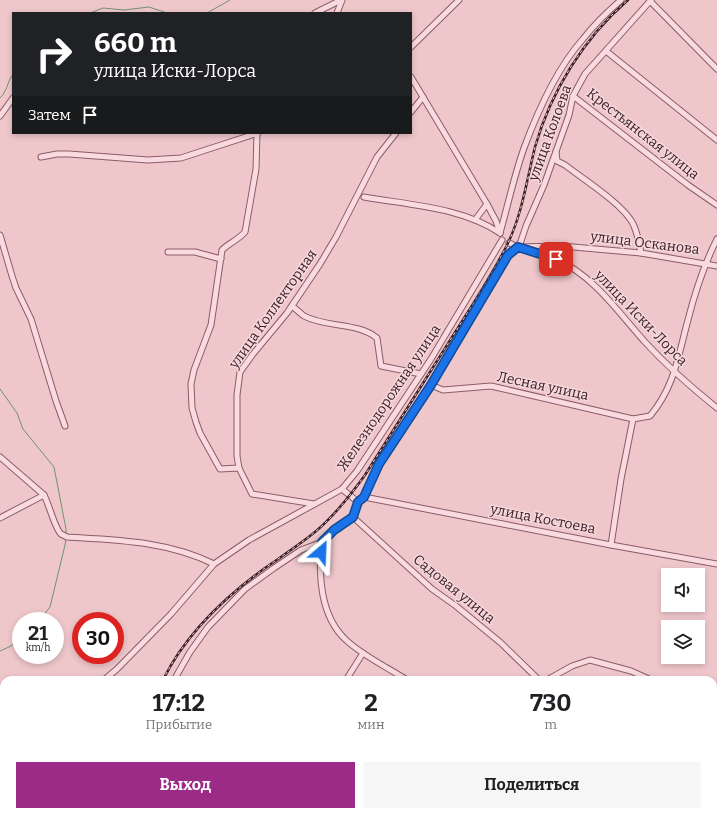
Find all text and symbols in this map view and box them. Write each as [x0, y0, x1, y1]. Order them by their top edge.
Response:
text: 660 m [94, 26, 177, 59]
icon: right [28, 28, 80, 80]
text: улица Иски-Лорса [94, 60, 256, 82]
street label: улица Колоева [524, 82, 575, 184]
street label: Крестьянская улица [583, 85, 703, 183]
icon: arrive [79, 104, 101, 126]
text: Затем [28, 106, 71, 124]
street label: улица Осканова [588, 228, 701, 258]
pin [539, 242, 573, 276]
street label: улица Коллекторная [225, 246, 321, 373]
icon: arrive [545, 248, 567, 270]
street label: улица Иски-Лорса [590, 266, 691, 370]
street label: Железнодорожная улица [334, 321, 445, 475]
street label: Лесная улица [496, 368, 591, 404]
street label: улица Костоева [488, 500, 597, 538]
position arrow [300, 531, 342, 573]
street label: Садовая улица [410, 551, 499, 627]
map controls [661, 568, 705, 664]
button: sound [661, 568, 705, 612]
speed limit sign: 30 [72, 612, 124, 664]
button: layers [661, 620, 705, 664]
text: 21 [28, 621, 48, 645]
text: km/h [26, 642, 50, 654]
text: 17:12 [152, 689, 205, 717]
text: 2 [364, 689, 378, 717]
text: 730 [530, 689, 572, 717]
text: Прибытие [145, 717, 212, 732]
text: мин [358, 717, 384, 732]
text: m [545, 717, 557, 732]
button: Выход [16, 762, 355, 808]
button: Поделиться [363, 762, 701, 808]

